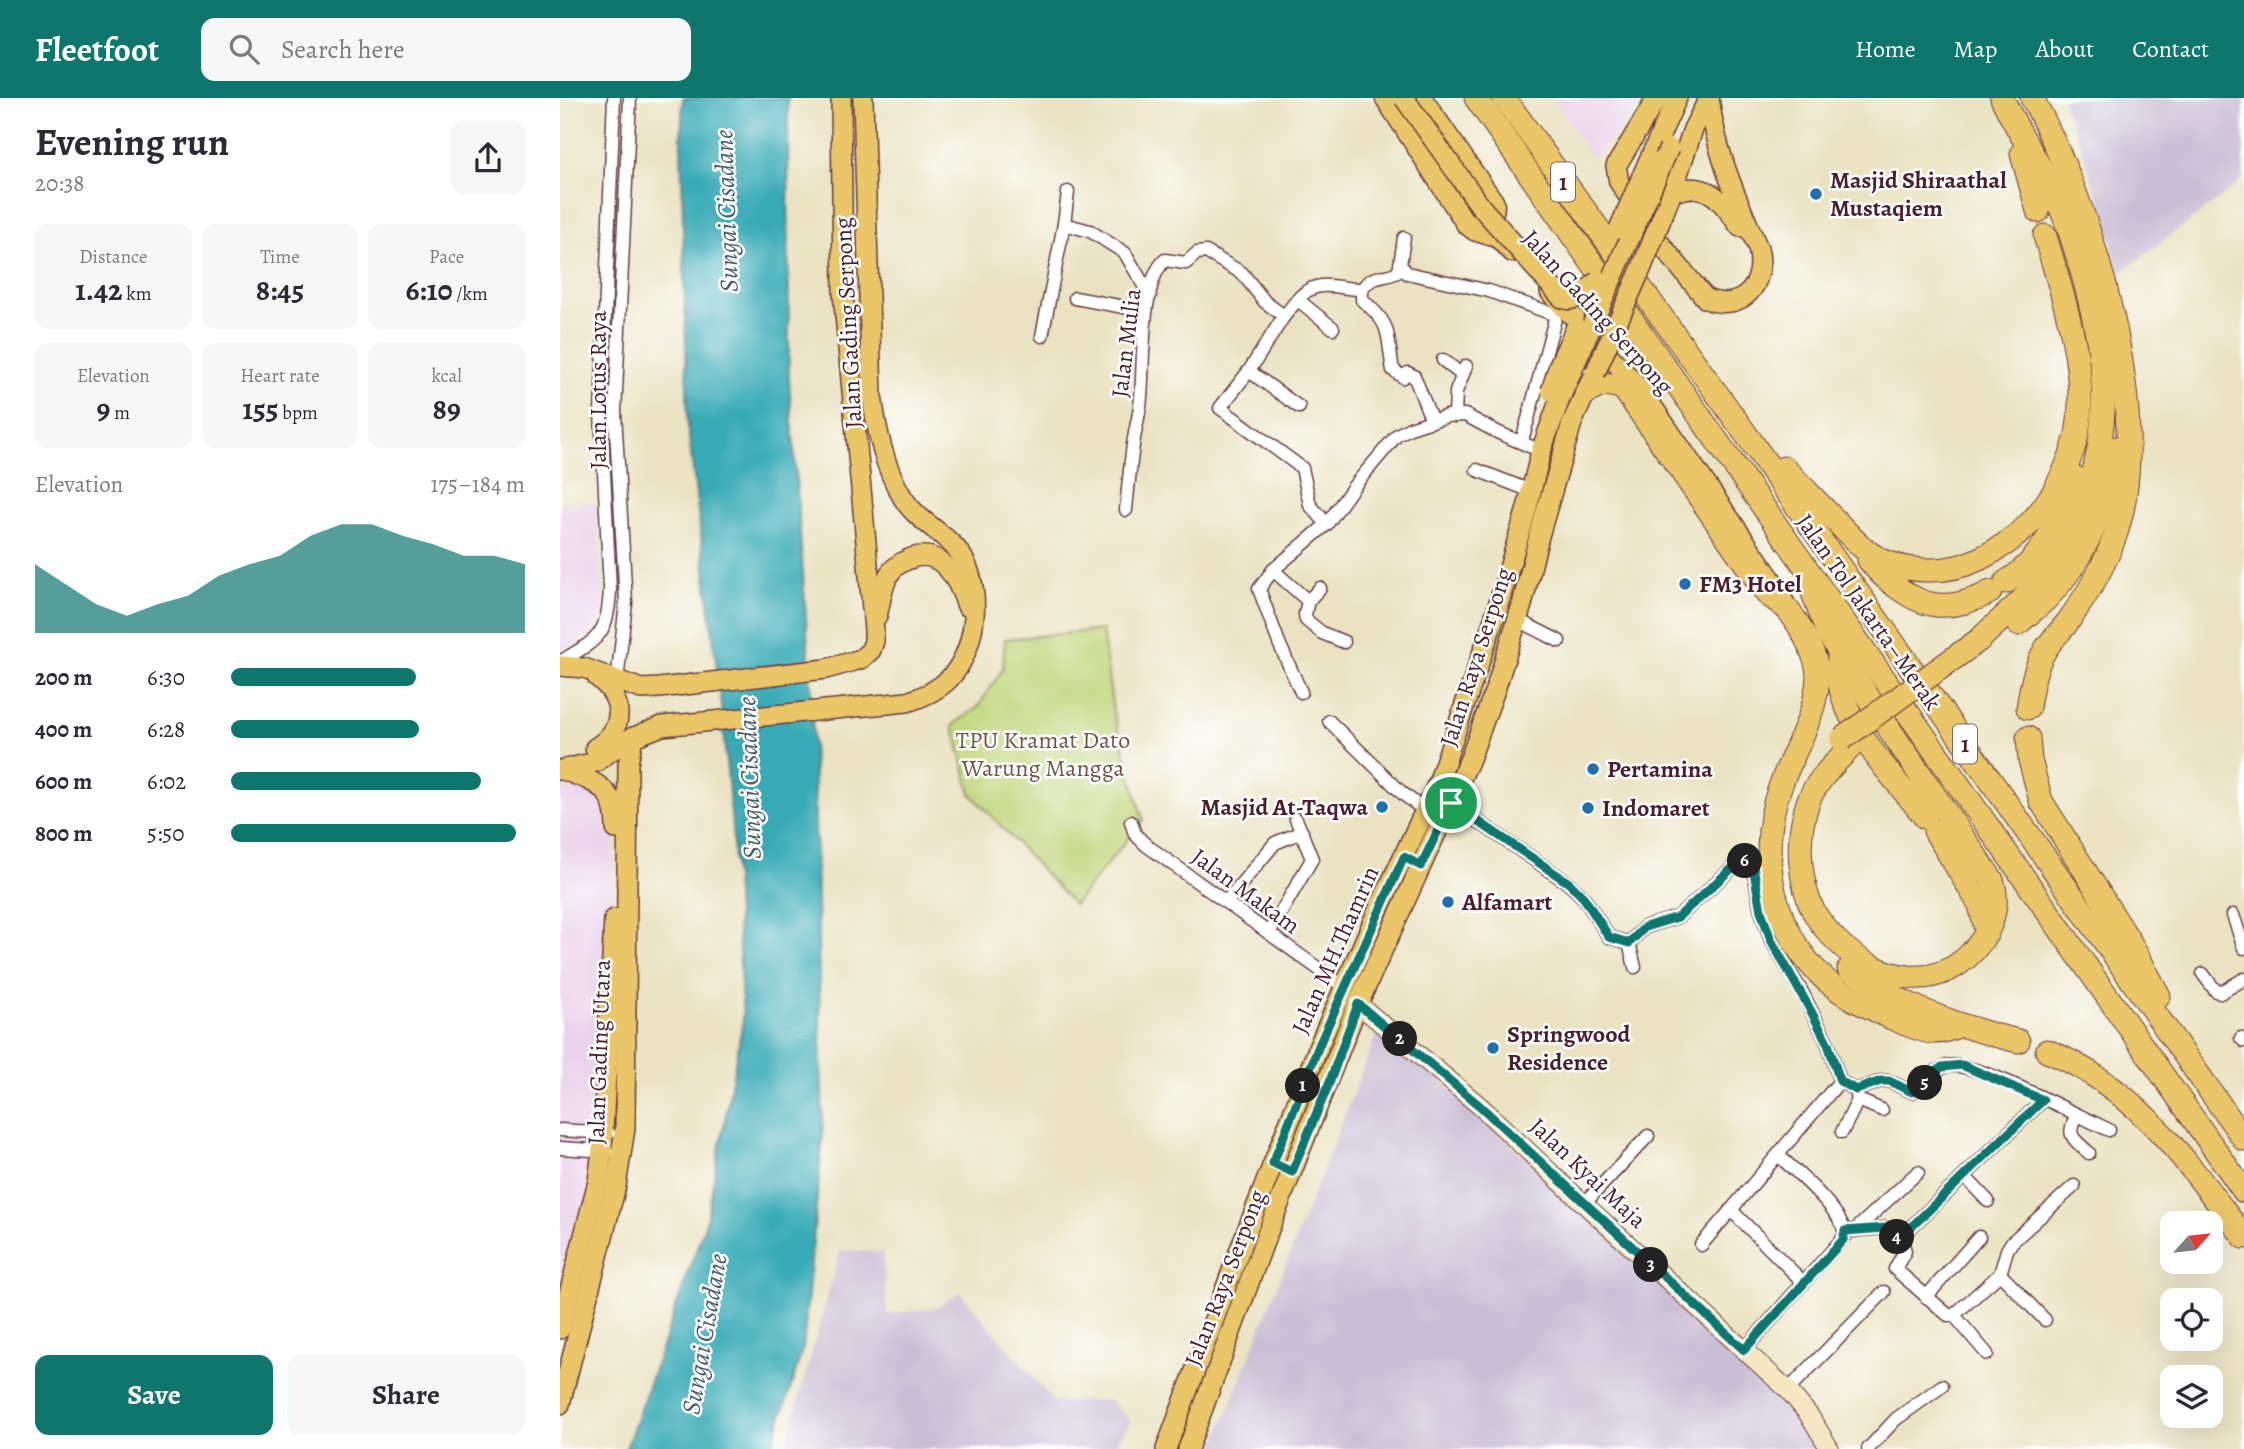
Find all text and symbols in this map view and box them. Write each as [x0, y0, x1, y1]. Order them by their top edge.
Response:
search box [201, 18, 691, 81]
text: Fleetfoot [35, 27, 159, 72]
icon: search [225, 30, 263, 68]
text: Search here [281, 32, 405, 67]
text: Home [1855, 33, 1916, 65]
text: Map [1954, 33, 1998, 65]
text: About [2036, 33, 2094, 65]
text: Contact [2132, 33, 2209, 65]
text: Evening run [35, 116, 229, 168]
button: share [451, 121, 525, 195]
water label: Sungai Cisadane [706, 129, 747, 293]
road number: 1 [1551, 162, 1575, 202]
place label: Masjid Shiraathal Mustaqiem [1830, 164, 2007, 224]
text: 20:38 [35, 168, 84, 199]
marker: Masjid Shiraathal Mustaqiem [1808, 186, 1824, 202]
street label: Jalan Gading Serpong [826, 216, 870, 430]
street label: Jalan Gading Serpong [1515, 223, 1681, 401]
text: Distance [79, 244, 147, 270]
text: Time [260, 244, 300, 270]
text: Pace [429, 244, 464, 270]
text: 1.42 [75, 270, 123, 310]
text: 8:45 [256, 270, 304, 310]
text: 6:10 [406, 270, 453, 310]
text: km [123, 281, 152, 307]
text: /km [453, 281, 488, 307]
street label: Jalan Mulia [1103, 286, 1149, 399]
street label: Jalan Lotus Raya [582, 310, 614, 470]
text: Elevation [77, 363, 150, 389]
text: Heart rate [240, 363, 320, 389]
text: kcal [431, 363, 462, 389]
text: 9 [97, 389, 110, 429]
text: 155 [242, 389, 279, 429]
text: 89 [433, 389, 461, 429]
text: m [110, 400, 130, 426]
text: bpm [279, 400, 318, 426]
text: Elevation [35, 469, 123, 500]
text: 175–184 m [430, 469, 525, 500]
street label: Jalan Tol Jakarta–Merak [1789, 507, 1949, 717]
street label: Jalan Raya Serpong [1432, 563, 1520, 751]
place label: FM3 Hotel [1699, 568, 1802, 600]
marker: FM3 Hotel [1677, 576, 1693, 592]
text: 200 m [35, 662, 93, 693]
text: 6:30 [147, 662, 185, 693]
water label: Sungai Cisadane [729, 696, 770, 860]
text: 400 m [35, 714, 92, 745]
text: 6:28 [147, 714, 185, 745]
park label: TPU Kramat Dato Warung Mangga [956, 724, 1130, 784]
road number: 1 [1953, 724, 1977, 764]
place label: Pertamina [1607, 753, 1713, 785]
marker: Pertamina [1585, 761, 1601, 777]
text: 600 m [35, 766, 92, 797]
text: 6:02 [147, 766, 186, 797]
pin [1421, 773, 1481, 833]
icon: arrive [1432, 784, 1470, 822]
place label: Masjid At-Taqwa [1201, 791, 1368, 823]
place label: Indomaret [1602, 792, 1710, 824]
marker: Masjid At-Taqwa [1374, 799, 1390, 815]
marker: Indomaret [1580, 800, 1596, 816]
text: 800 m [35, 818, 92, 849]
text: 5:50 [147, 818, 185, 849]
street label: Jalan Makam [1185, 841, 1307, 941]
pin: 6 [1728, 844, 1762, 878]
text: 6 [1740, 847, 1749, 873]
street label: Jalan MH.Thamrin [1284, 861, 1386, 1039]
place label: Alfamart [1461, 886, 1552, 918]
marker: Alfamart [1440, 894, 1456, 910]
street label: Jalan Gading Utara [580, 958, 618, 1145]
place label: Springwood Residence [1507, 1018, 1631, 1078]
pin: 2 [1382, 1021, 1418, 1056]
text: 2 [1395, 1025, 1404, 1051]
marker: Springwood Residence [1485, 1040, 1501, 1056]
pin: 5 [1908, 1066, 1942, 1100]
pin: 1 [1286, 1068, 1320, 1104]
text: 5 [1920, 1069, 1929, 1095]
text: 1 [1299, 1072, 1306, 1098]
street label: Jalan Kyai Maja [1523, 1110, 1654, 1236]
street label: Jalan Raya Serpong [1177, 1185, 1273, 1371]
north arrow [2160, 1211, 2222, 1274]
map controls [2160, 1211, 2223, 1428]
pin: 4 [1880, 1220, 1914, 1254]
text: 4 [1892, 1223, 1901, 1249]
pin: 3 [1634, 1248, 1668, 1282]
water label: Sungai Cisadane [673, 1251, 736, 1417]
text: 3 [1646, 1251, 1655, 1277]
button: locate [2160, 1288, 2223, 1351]
button: Save [35, 1355, 273, 1435]
button: Share [287, 1355, 525, 1435]
button: layers [2160, 1365, 2223, 1428]

